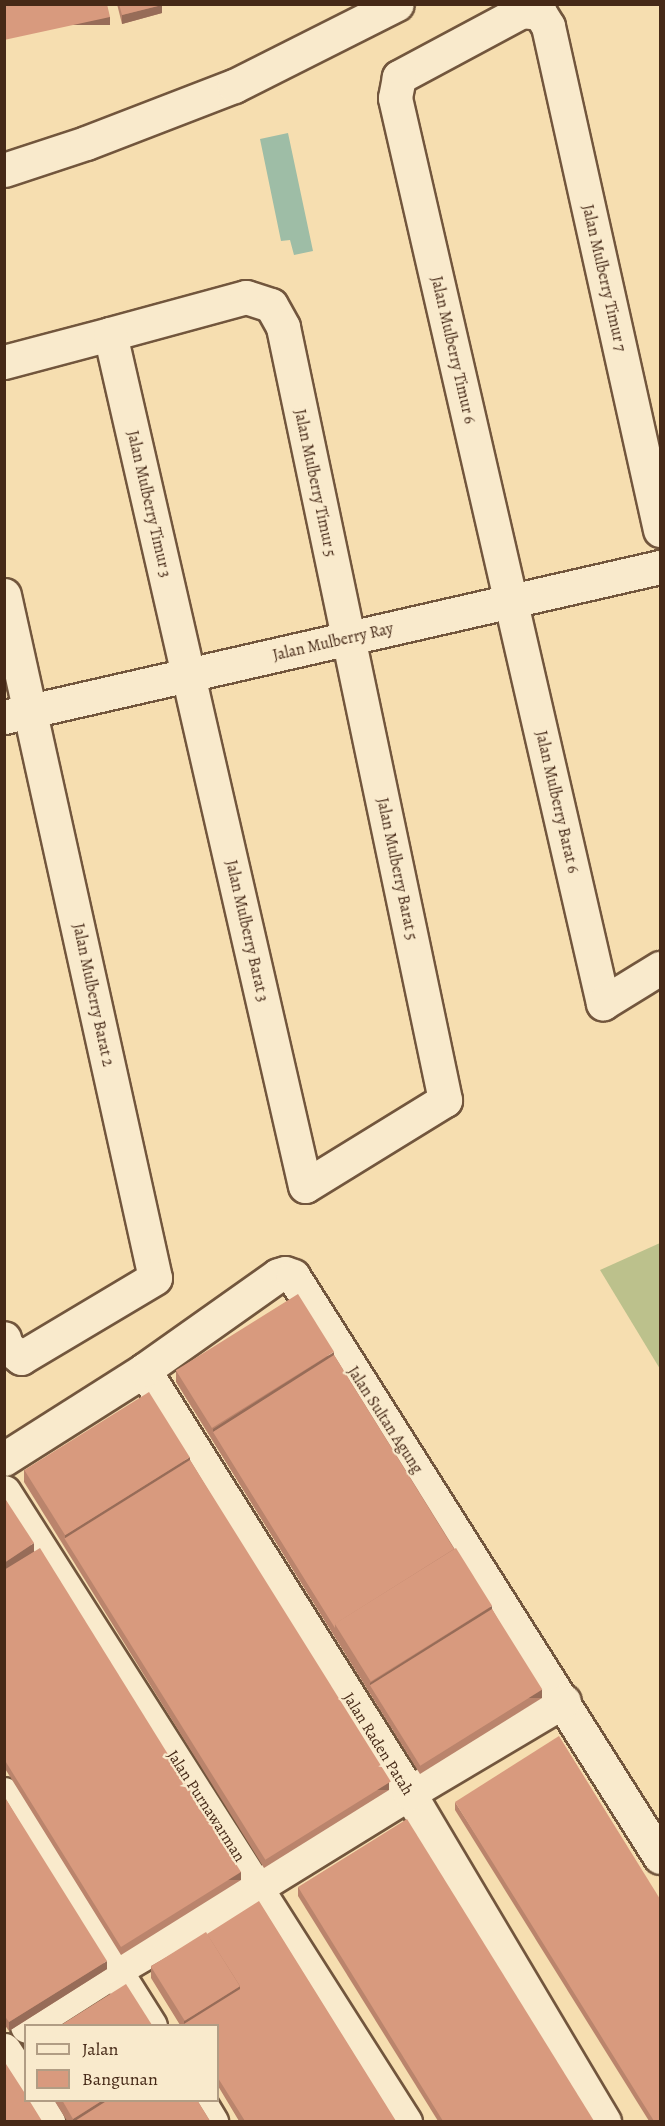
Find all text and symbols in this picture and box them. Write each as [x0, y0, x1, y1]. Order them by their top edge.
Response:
street label: Jalan Mulberry Timur 7 [578, 203, 630, 353]
street label: Jalan Mulberry Timur 6 [427, 274, 479, 426]
street label: Jalan Mulberry Timur 5 [290, 407, 340, 559]
street label: Jalan Mulberry Timur 3 [123, 429, 175, 579]
street label: Jalan Mulberry Ray [271, 619, 395, 665]
street label: Jalan Mulberry Barat 6 [531, 729, 583, 875]
street label: Jalan Mulberry Barat 5 [373, 796, 421, 942]
street label: Jalan Mulberry Barat 3 [221, 858, 273, 1004]
street label: Jalan Mulberry Barat 2 [68, 922, 118, 1068]
street label: Jalan Sultan Agung [343, 1363, 427, 1477]
street label: Jalan Raden Patah [339, 1689, 417, 1799]
street label: Jalan Purnawarman [163, 1747, 249, 1865]
legend [24, 2024, 219, 2102]
text: Jalan [82, 2037, 118, 2061]
text: Bangunan [82, 2067, 158, 2091]

